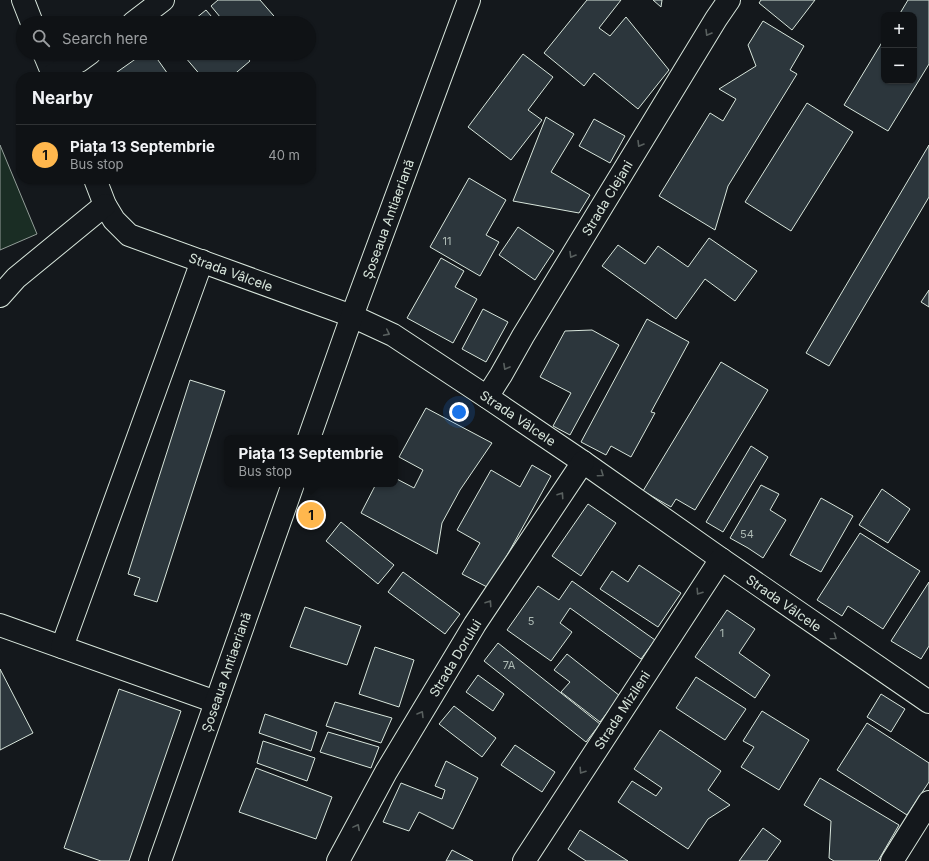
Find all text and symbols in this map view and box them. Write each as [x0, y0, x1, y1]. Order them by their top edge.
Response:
map controls [881, 12, 917, 84]
button: + [881, 12, 917, 48]
search box [16, 16, 316, 60]
icon: search [30, 27, 52, 49]
text: Search here [62, 29, 148, 48]
one-way arrow [705, 29, 712, 36]
button: − [881, 48, 917, 84]
text: Nearby [32, 88, 93, 108]
text: Piața 13 Septembrie [70, 137, 215, 156]
one-way arrow [637, 140, 645, 147]
text: 1 [42, 147, 48, 163]
text: 40 m [268, 147, 300, 163]
text: Bus stop [70, 156, 123, 172]
street label: Șoseaua Antiaeriană [359, 157, 418, 281]
street label: Strada Clejani [578, 157, 636, 239]
house number: 11 [443, 234, 451, 248]
street label: Strada Vâlcele [187, 249, 275, 295]
one-way arrow [570, 251, 577, 258]
one-way arrow [383, 328, 391, 336]
one-way arrow [503, 363, 511, 370]
street label: Strada Vâlcele [477, 387, 559, 449]
your location [449, 402, 469, 422]
popup [224, 435, 398, 487]
text: Piața 13 Septembrie [239, 444, 383, 463]
text: Bus stop [239, 463, 292, 479]
one-way arrow [596, 469, 603, 476]
one-way arrow [556, 492, 563, 499]
pin: 1 [298, 500, 324, 530]
house number: 54 [740, 527, 754, 541]
street label: Strada Vâlcele [743, 571, 825, 635]
one-way arrow [697, 587, 704, 594]
one-way arrow [484, 600, 492, 607]
street label: Șoseaua Antiaeriană [198, 610, 255, 735]
house number: 5 [528, 614, 535, 628]
street label: Strada Dorului [426, 616, 484, 700]
house number: 1 [720, 626, 724, 640]
one-way arrow [829, 632, 836, 639]
house number: 7A [503, 658, 516, 672]
street label: Strada Mizileni [591, 668, 653, 752]
one-way arrow [417, 711, 424, 718]
one-way arrow [579, 767, 587, 774]
one-way arrow [352, 823, 359, 831]

